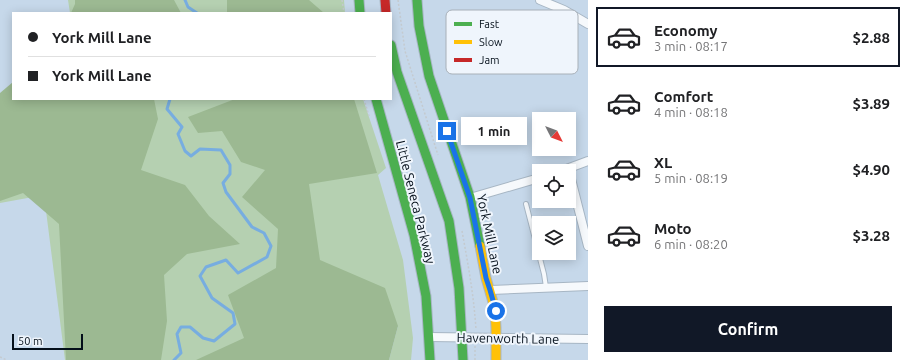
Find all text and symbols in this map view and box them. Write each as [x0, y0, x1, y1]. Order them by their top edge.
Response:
legend [446, 10, 578, 74]
text: Fast [479, 18, 500, 30]
icon: car [606, 19, 642, 55]
text: Economy [654, 22, 718, 39]
text: York Mill Lane [52, 29, 152, 46]
text: $2.88 [852, 29, 890, 46]
text: Slow [479, 36, 503, 48]
text: 3 min · 08:17 [654, 39, 728, 53]
text: Jam [479, 54, 500, 66]
text: York Mill Lane [52, 67, 152, 84]
icon: car [606, 85, 642, 121]
text: Comfort [654, 88, 713, 105]
text: $3.89 [852, 95, 890, 112]
text: 4 min · 08:18 [654, 105, 728, 119]
north arrow [532, 112, 576, 156]
map controls [532, 112, 576, 260]
callout: 1 min [461, 117, 527, 145]
route end [438, 122, 456, 140]
text: 1 min [478, 124, 510, 138]
street label: Little Seneca Parkway [394, 139, 438, 265]
icon: car [606, 151, 642, 187]
text: XL [654, 154, 672, 171]
text: $4.90 [852, 161, 890, 178]
button: locate [532, 164, 576, 208]
text: 5 min · 08:19 [654, 171, 728, 185]
street label: York Mill Lane [475, 193, 505, 275]
button: layers [532, 216, 576, 260]
icon: car [606, 217, 642, 253]
text: Moto [654, 220, 692, 237]
text: $3.28 [852, 227, 890, 244]
text: 6 min · 08:20 [654, 237, 728, 251]
route start [487, 302, 505, 320]
button: Confirm [604, 306, 892, 352]
street label: Havenworth Lane [457, 330, 559, 346]
scale bar [12, 332, 83, 351]
text: 50 m [18, 335, 42, 347]

